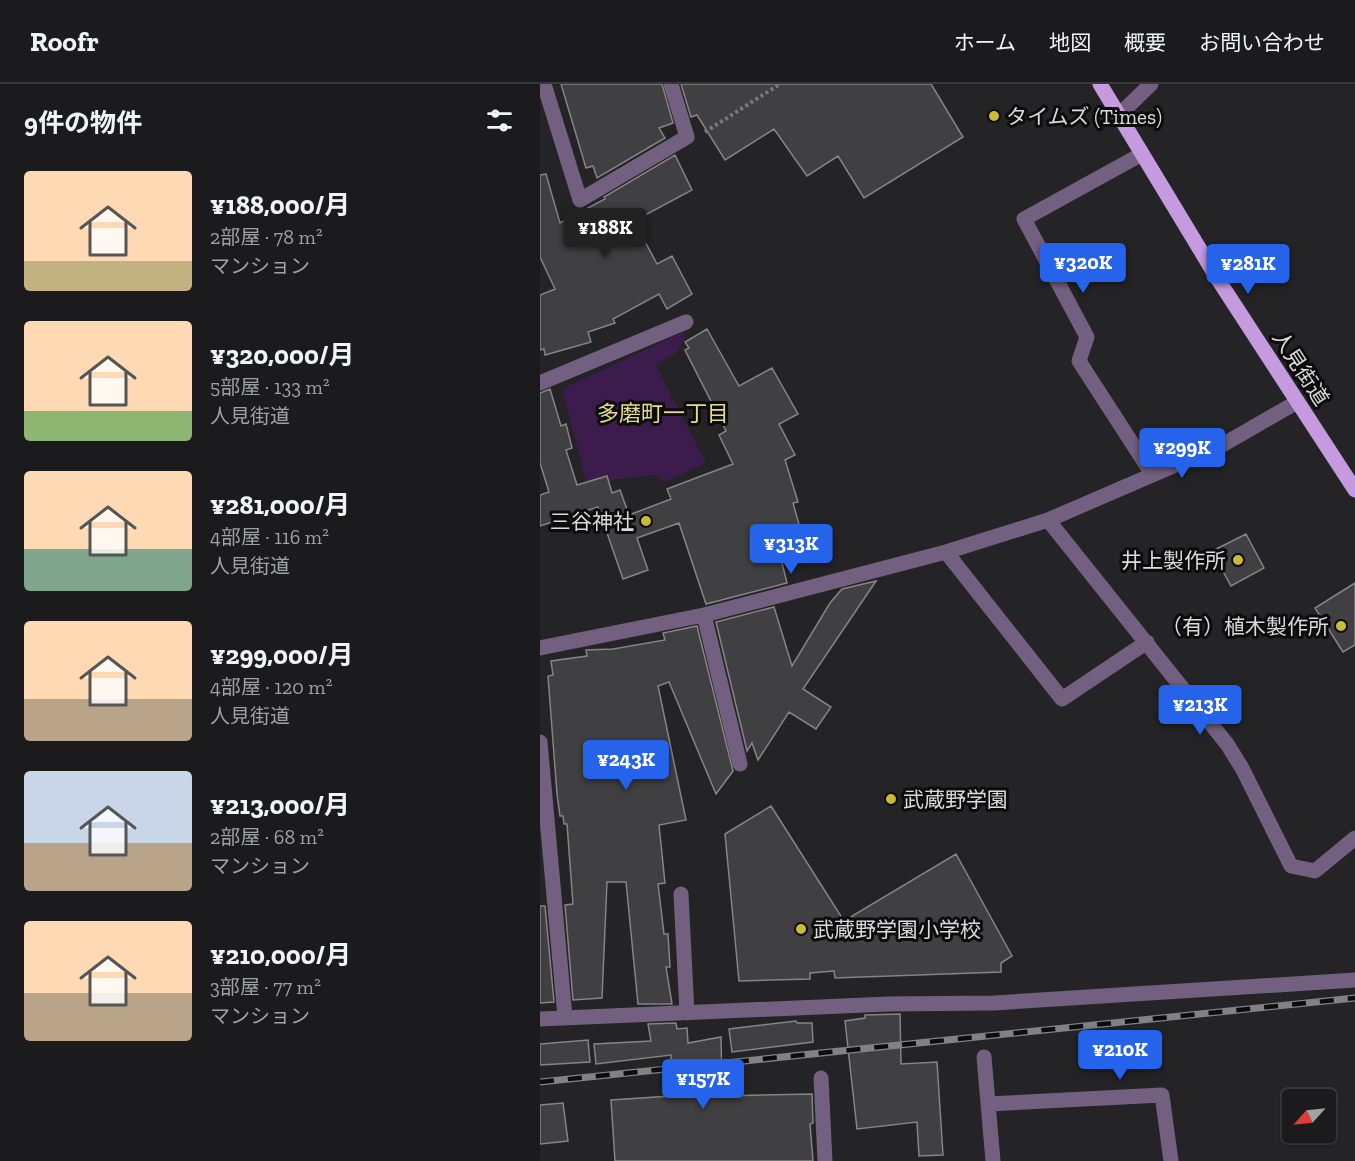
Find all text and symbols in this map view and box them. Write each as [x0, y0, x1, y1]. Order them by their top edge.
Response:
text: Roofr [30, 25, 99, 58]
text: ホーム [954, 30, 1016, 55]
text: 地図 [1049, 30, 1091, 55]
text: 概要 [1124, 30, 1166, 55]
text: お問い合わせ [1199, 30, 1325, 55]
icon: filters [483, 104, 516, 137]
place label: タイムズ (Times) [1006, 104, 1162, 129]
text: 9件の物件 [24, 107, 142, 139]
marker: タイムズ (Times) [987, 109, 1001, 123]
text: ¥188,000/月 [210, 189, 350, 221]
icon: home [72, 195, 144, 267]
pin: ¥188K [563, 208, 647, 259]
text: ¥188K [577, 215, 633, 239]
text: 2部屋 · 78 m² [210, 225, 323, 249]
pin: ¥320K [1041, 243, 1125, 294]
pin: ¥281K [1206, 244, 1290, 295]
text: ¥320K [1054, 250, 1112, 274]
text: ¥281K [1221, 251, 1275, 275]
text: マンション [210, 254, 310, 278]
street label: 人見街道 [1268, 326, 1334, 410]
text: ¥320,000/月 [210, 339, 354, 371]
icon: home [72, 345, 144, 417]
text: 5部屋 · 133 m² [210, 375, 330, 399]
district label: 多磨町一丁目 [597, 400, 729, 427]
text: 人見街道 [210, 404, 290, 428]
pin: ¥299K [1140, 428, 1224, 479]
text: ¥299K [1153, 435, 1211, 459]
text: ¥281,000/月 [210, 489, 350, 521]
icon: home [72, 495, 144, 567]
place label: 三谷神社 [550, 509, 634, 534]
marker: 三谷神社 [639, 514, 653, 528]
pin: ¥313K [749, 524, 833, 575]
text: 4部屋 · 116 m² [210, 525, 329, 549]
text: ¥313K [764, 531, 818, 555]
place label: 井上製作所 [1121, 548, 1226, 573]
marker: 井上製作所 [1231, 553, 1245, 567]
text: 人見街道 [210, 554, 290, 578]
place label: （有）植木製作所 [1161, 614, 1329, 639]
marker: （有）植木製作所 [1334, 619, 1348, 633]
text: ¥299,000/月 [210, 639, 353, 671]
icon: home [72, 645, 144, 717]
text: 4部屋 · 120 m² [210, 675, 333, 699]
pin: ¥213K [1158, 685, 1242, 736]
text: ¥213K [1173, 692, 1227, 716]
text: 人見街道 [210, 704, 290, 728]
pin: ¥243K [584, 740, 668, 791]
text: ¥243K [597, 747, 655, 771]
place label: 武蔵野学園 [903, 787, 1008, 812]
text: ¥213,000/月 [210, 789, 350, 821]
marker: 武蔵野学園 [884, 792, 898, 806]
icon: home [72, 795, 144, 867]
text: 2部屋 · 68 m² [210, 825, 324, 849]
text: マンション [210, 854, 310, 878]
place label: 武蔵野学園小学校 [813, 917, 981, 942]
marker: 武蔵野学園小学校 [794, 922, 808, 936]
text: ¥210,000/月 [210, 939, 351, 971]
icon: home [72, 945, 144, 1017]
text: 3部屋 · 77 m² [210, 975, 321, 999]
text: マンション [210, 1004, 310, 1028]
pin: ¥210K [1078, 1030, 1162, 1081]
text: ¥210K [1092, 1037, 1148, 1061]
pin: ¥157K [661, 1059, 745, 1110]
text: ¥157K [676, 1066, 730, 1090]
north arrow [1282, 1089, 1336, 1143]
map controls [1282, 1089, 1336, 1143]

